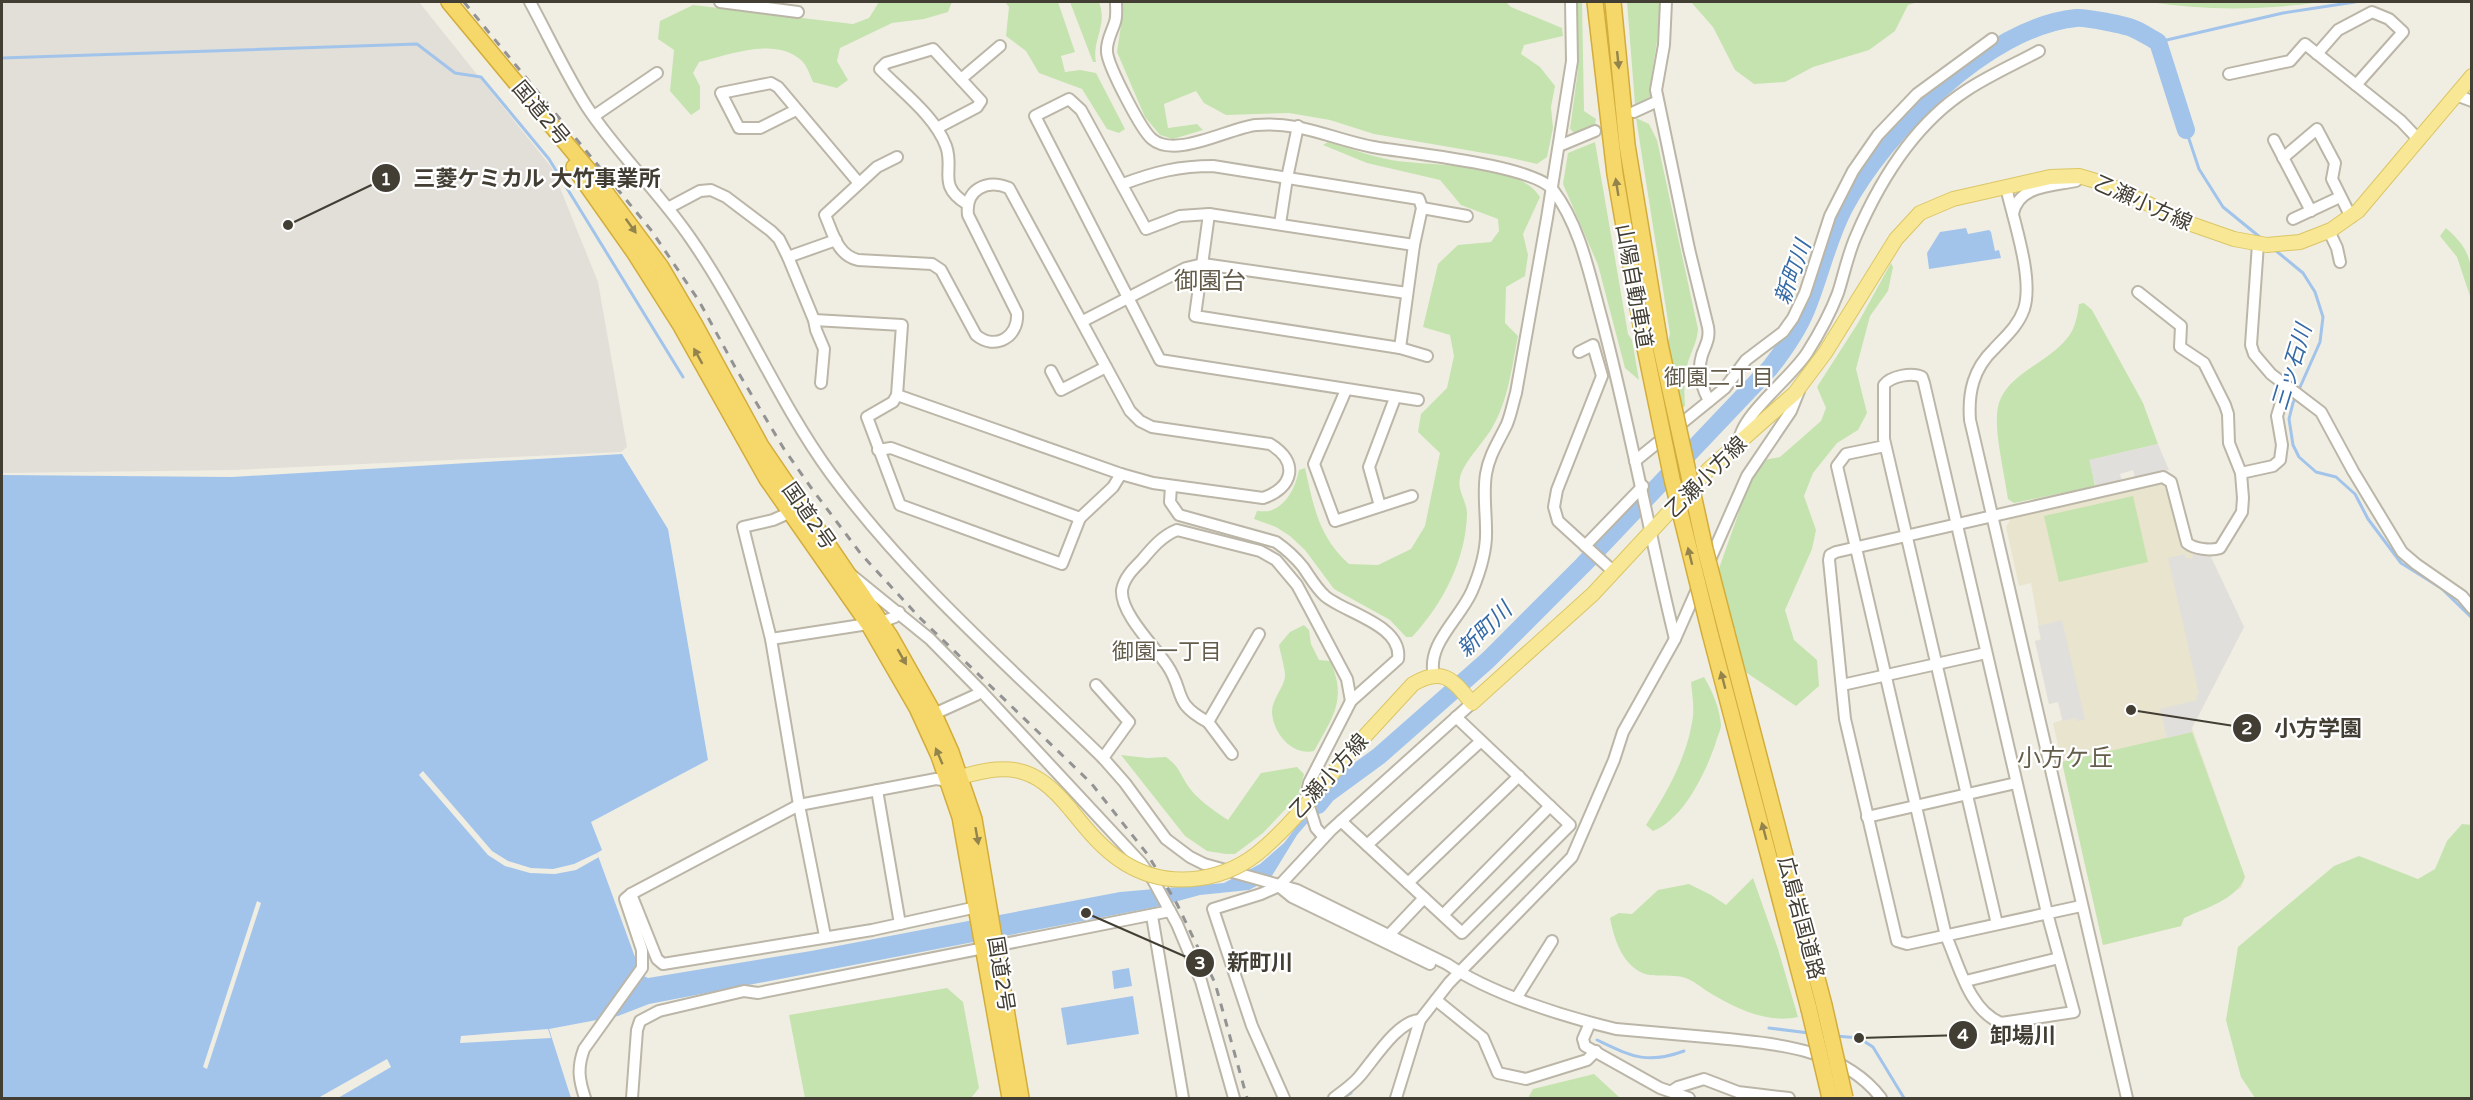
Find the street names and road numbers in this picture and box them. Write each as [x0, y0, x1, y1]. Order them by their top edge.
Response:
street label: 国道2号 [507, 76, 575, 151]
street label: 乙瀬小方線 [2090, 171, 2196, 236]
street label: 山陽自動車道 [1610, 222, 1657, 350]
street label: 乙瀬小方線 [1660, 431, 1752, 523]
street label: 国道2号 [776, 478, 841, 555]
street label: 乙瀬小方線 [1285, 729, 1374, 824]
street label: 広島岩国道路 [1772, 854, 1829, 982]
street label: 国道2号 [982, 934, 1019, 1014]

